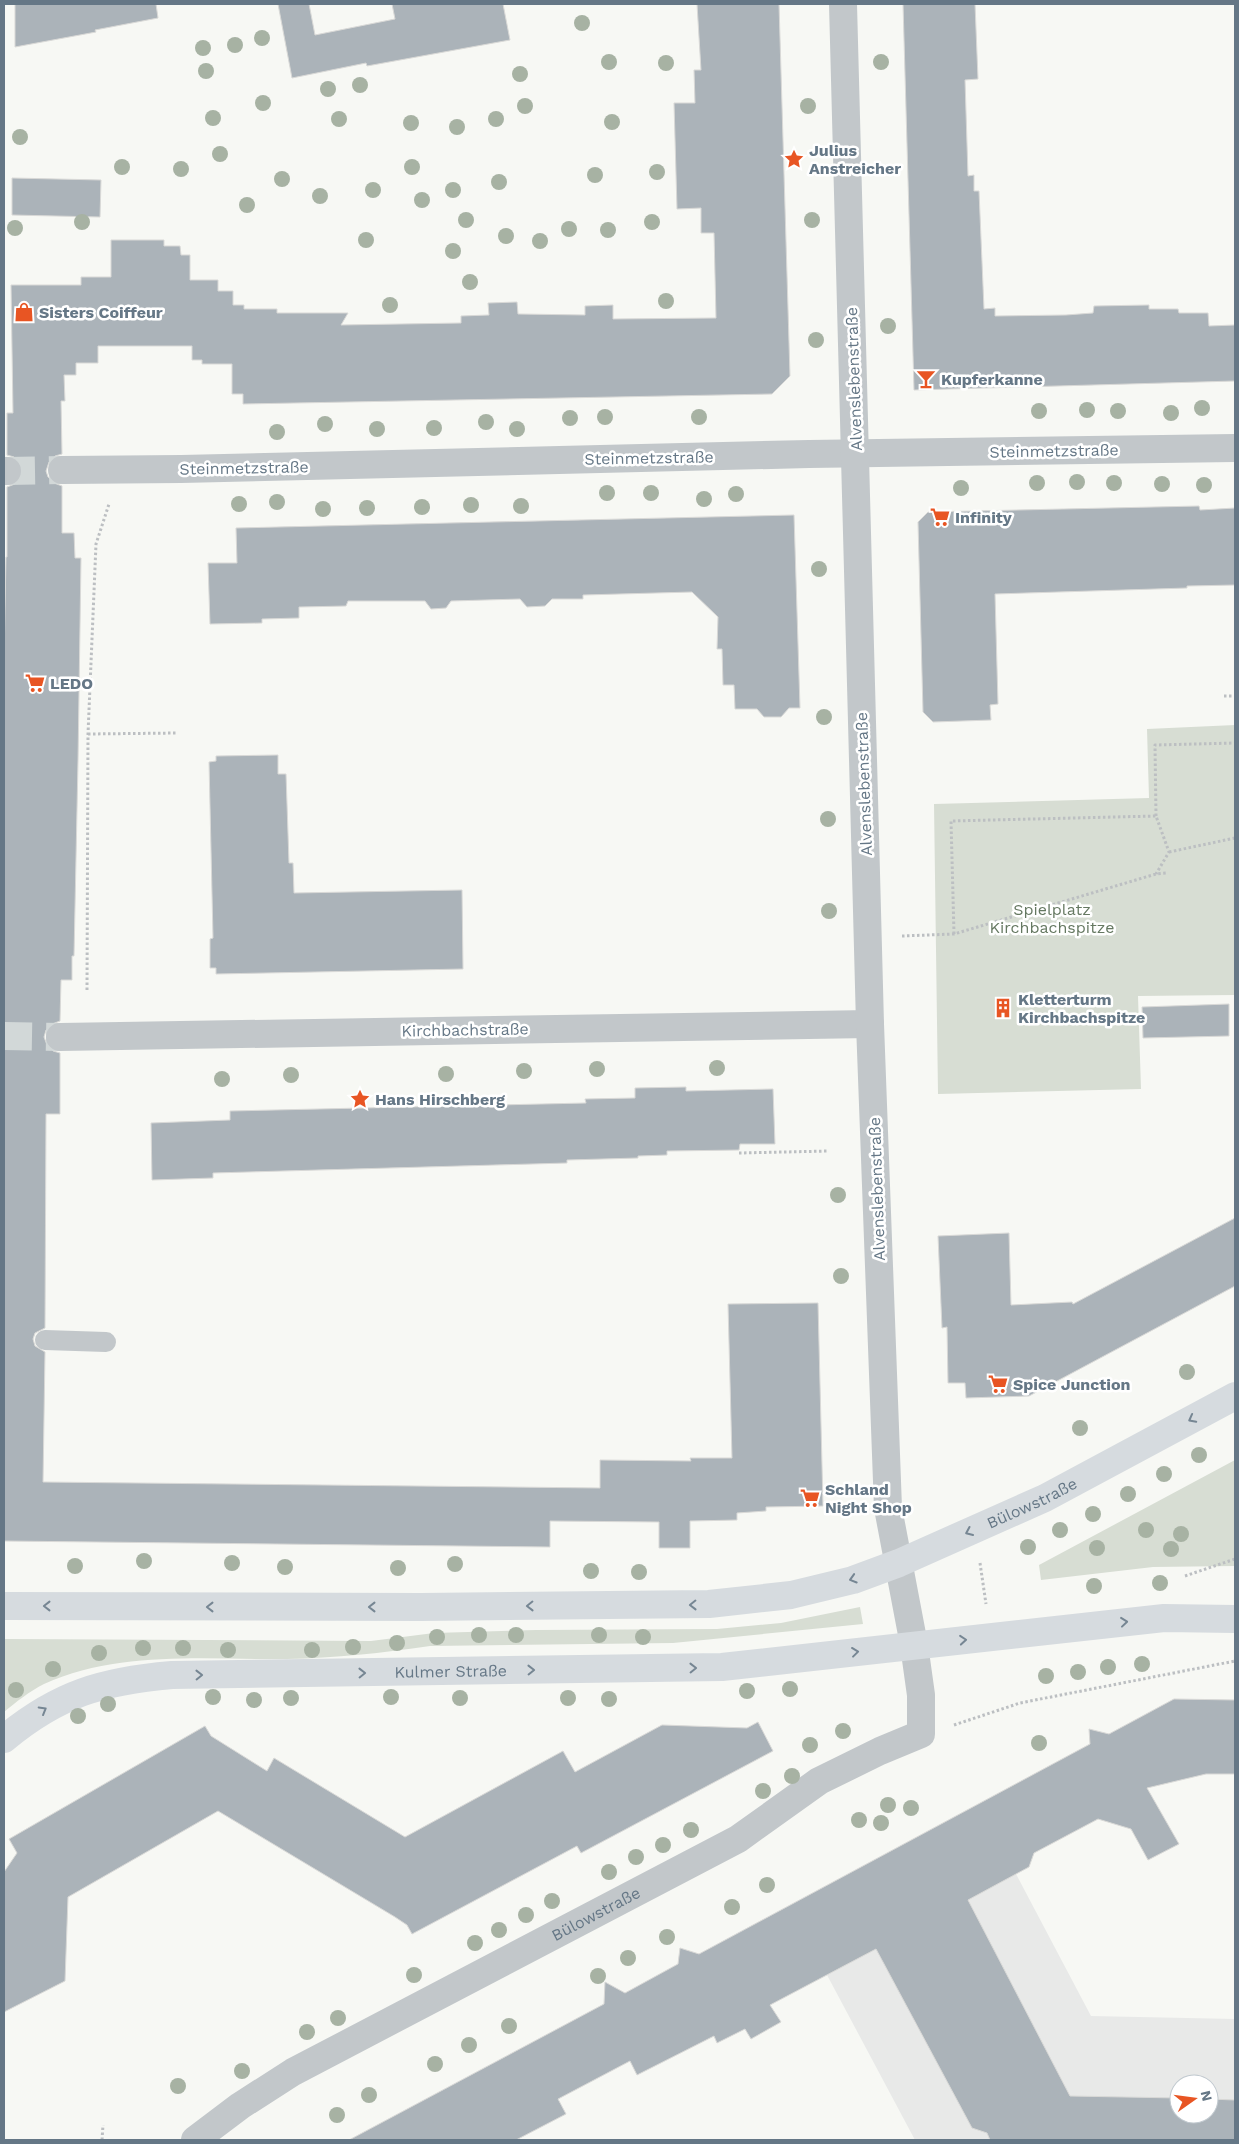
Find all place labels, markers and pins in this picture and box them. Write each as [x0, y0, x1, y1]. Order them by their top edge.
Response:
place label: Julius Anstreicher [809, 141, 901, 178]
place icon: Julius Anstreicher [783, 148, 805, 170]
shop icon: Sisters Coiffeur [13, 301, 35, 323]
place label: Sisters Coiffeur [39, 303, 163, 322]
bar icon: Kupferkanne [915, 368, 937, 390]
place label: Kupferkanne [941, 370, 1043, 389]
supermarket icon: Infinity [929, 506, 951, 528]
place label: Infinity [955, 508, 1013, 527]
supermarket icon: LEDO [24, 672, 46, 694]
place label: LEDO [50, 674, 93, 693]
place label: Kletterturm Kirchbachspitze [1018, 990, 1145, 1027]
building icon: Kletterturm Kirchbachspitze [992, 997, 1014, 1019]
place icon: Hans Hirschberg [349, 1088, 371, 1110]
place label: Hans Hirschberg [375, 1090, 505, 1109]
supermarket icon: Spice Junction [987, 1373, 1009, 1395]
place label: Spice Junction [1013, 1375, 1131, 1394]
place label: Schland Night Shop [825, 1480, 912, 1517]
supermarket icon: Schland Night Shop [799, 1487, 821, 1509]

